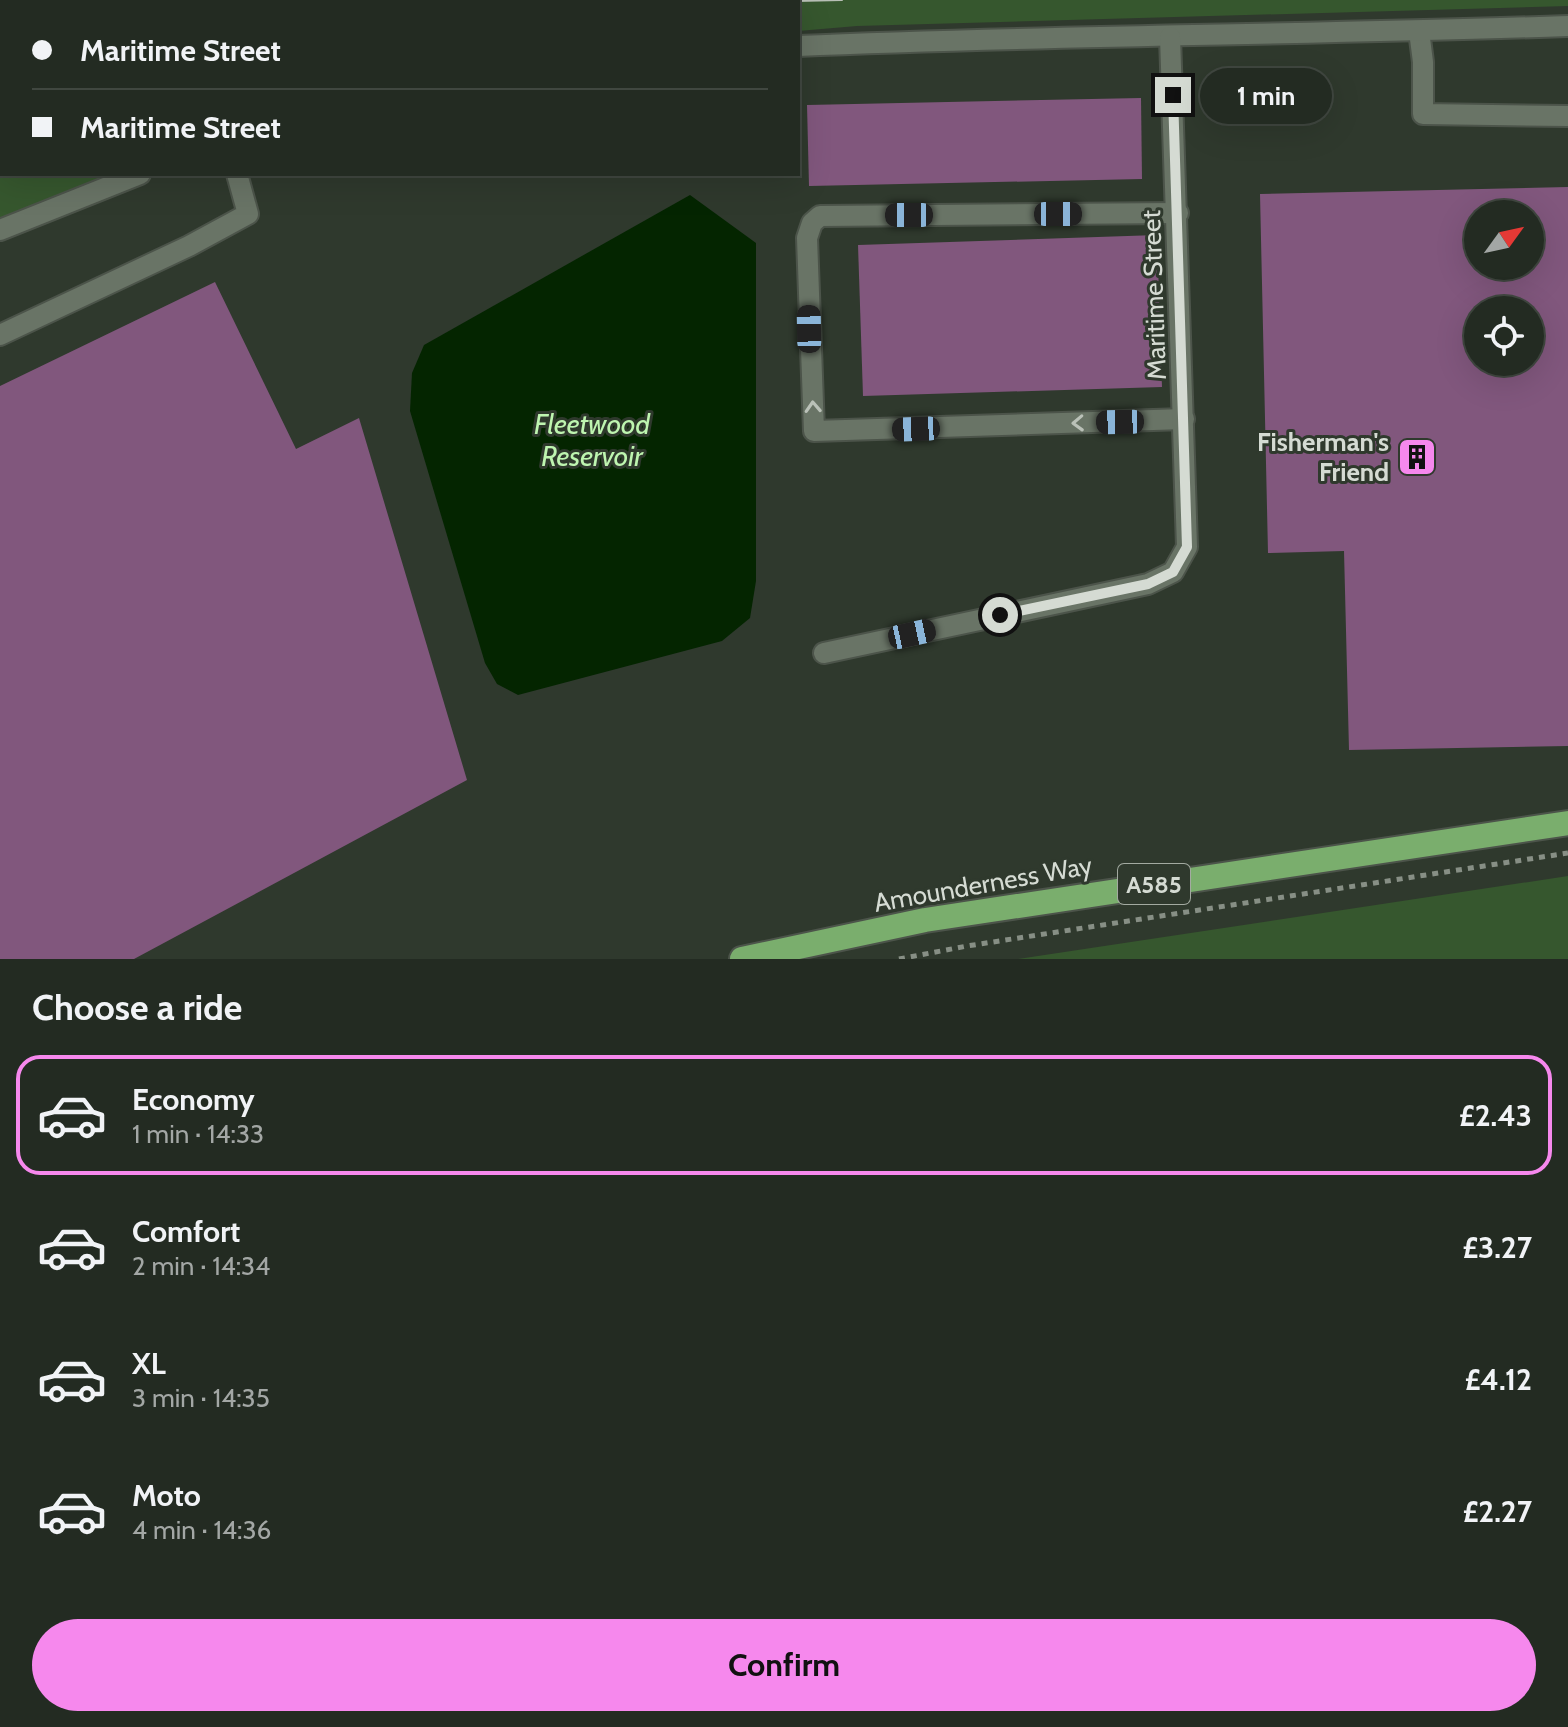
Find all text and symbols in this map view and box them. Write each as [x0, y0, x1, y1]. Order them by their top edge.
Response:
text: Maritime Street [80, 32, 281, 69]
callout: 1 min [1201, 67, 1333, 123]
route end [1155, 77, 1191, 113]
text: 1 min [1237, 80, 1295, 112]
text: Maritime Street [80, 109, 281, 146]
north arrow [1464, 200, 1544, 280]
map controls [1464, 200, 1544, 376]
car [1034, 202, 1082, 226]
car [885, 203, 933, 227]
street label: Maritime Street [1135, 209, 1173, 381]
button: locate [1464, 296, 1544, 376]
car [797, 305, 821, 353]
one-way arrow [804, 400, 821, 413]
water label: Fleetwood Reservoir [534, 407, 651, 473]
car [1096, 410, 1144, 434]
one-way arrow [1071, 415, 1084, 432]
car [892, 416, 940, 442]
place label: Fisherman's Friend [1257, 426, 1389, 488]
building icon: Fisherman's Friend [1396, 436, 1438, 478]
route start [982, 597, 1018, 633]
car [886, 617, 938, 651]
street label: Amounderness Way [871, 849, 1095, 919]
road number: A585 [1118, 864, 1190, 904]
text: Choose a ride [32, 985, 242, 1029]
icon: car [36, 1079, 108, 1151]
text: Economy [132, 1081, 255, 1118]
text: £2.43 [1459, 1097, 1532, 1134]
text: 1 min · 14:33 [132, 1118, 264, 1150]
icon: car [36, 1211, 108, 1283]
text: Comfort [132, 1213, 240, 1250]
text: £3.27 [1462, 1229, 1532, 1266]
text: 2 min · 14:34 [132, 1250, 270, 1282]
icon: car [36, 1343, 108, 1415]
text: XL [132, 1345, 166, 1382]
text: £4.12 [1465, 1361, 1532, 1398]
text: 3 min · 14:35 [132, 1382, 270, 1414]
icon: car [36, 1475, 108, 1547]
text: Moto [132, 1477, 201, 1514]
text: £2.27 [1463, 1493, 1532, 1530]
text: 4 min · 14:36 [132, 1514, 271, 1546]
button: Confirm [32, 1619, 1536, 1711]

